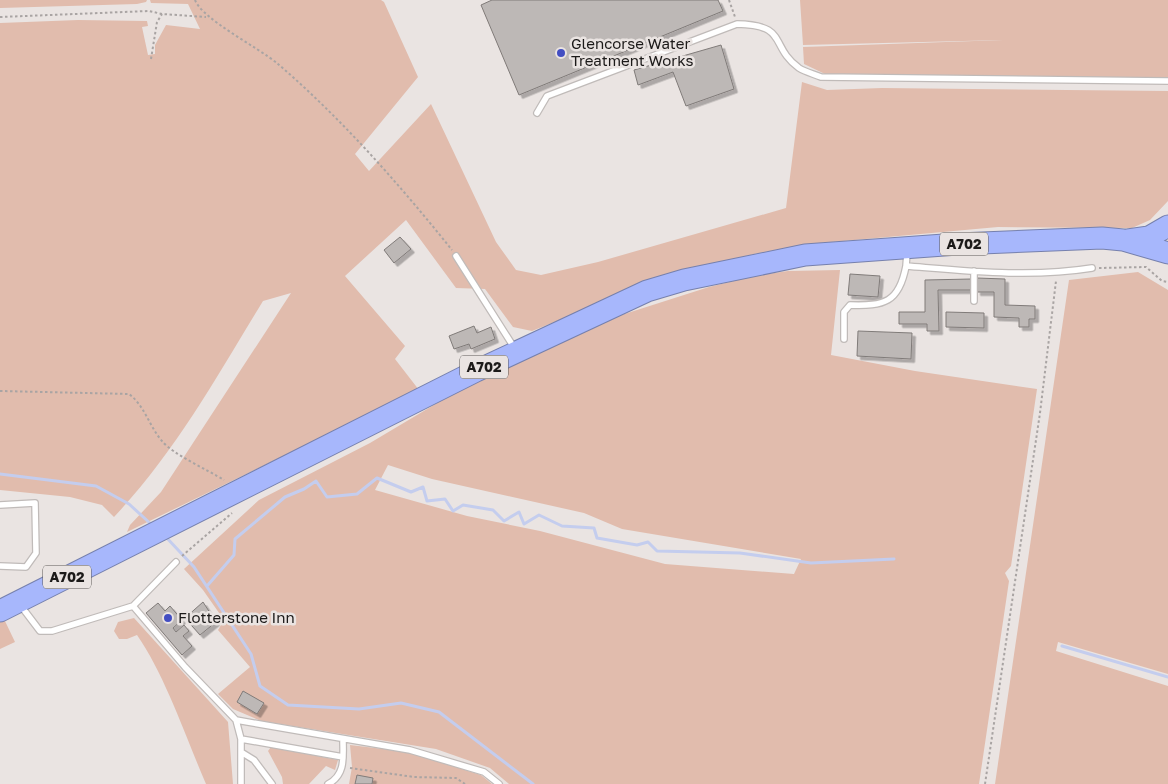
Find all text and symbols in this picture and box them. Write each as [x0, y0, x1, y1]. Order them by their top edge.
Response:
place label: Glencorse Water Treatment Works [571, 34, 694, 69]
marker: Glencorse Water Treatment Works [555, 47, 567, 59]
road number: A702 [940, 232, 988, 255]
road number: A702 [460, 356, 508, 378]
road number: A702 [43, 566, 91, 588]
place label: Flotterstone Inn [178, 608, 295, 626]
marker: Flotterstone Inn [162, 612, 174, 624]

